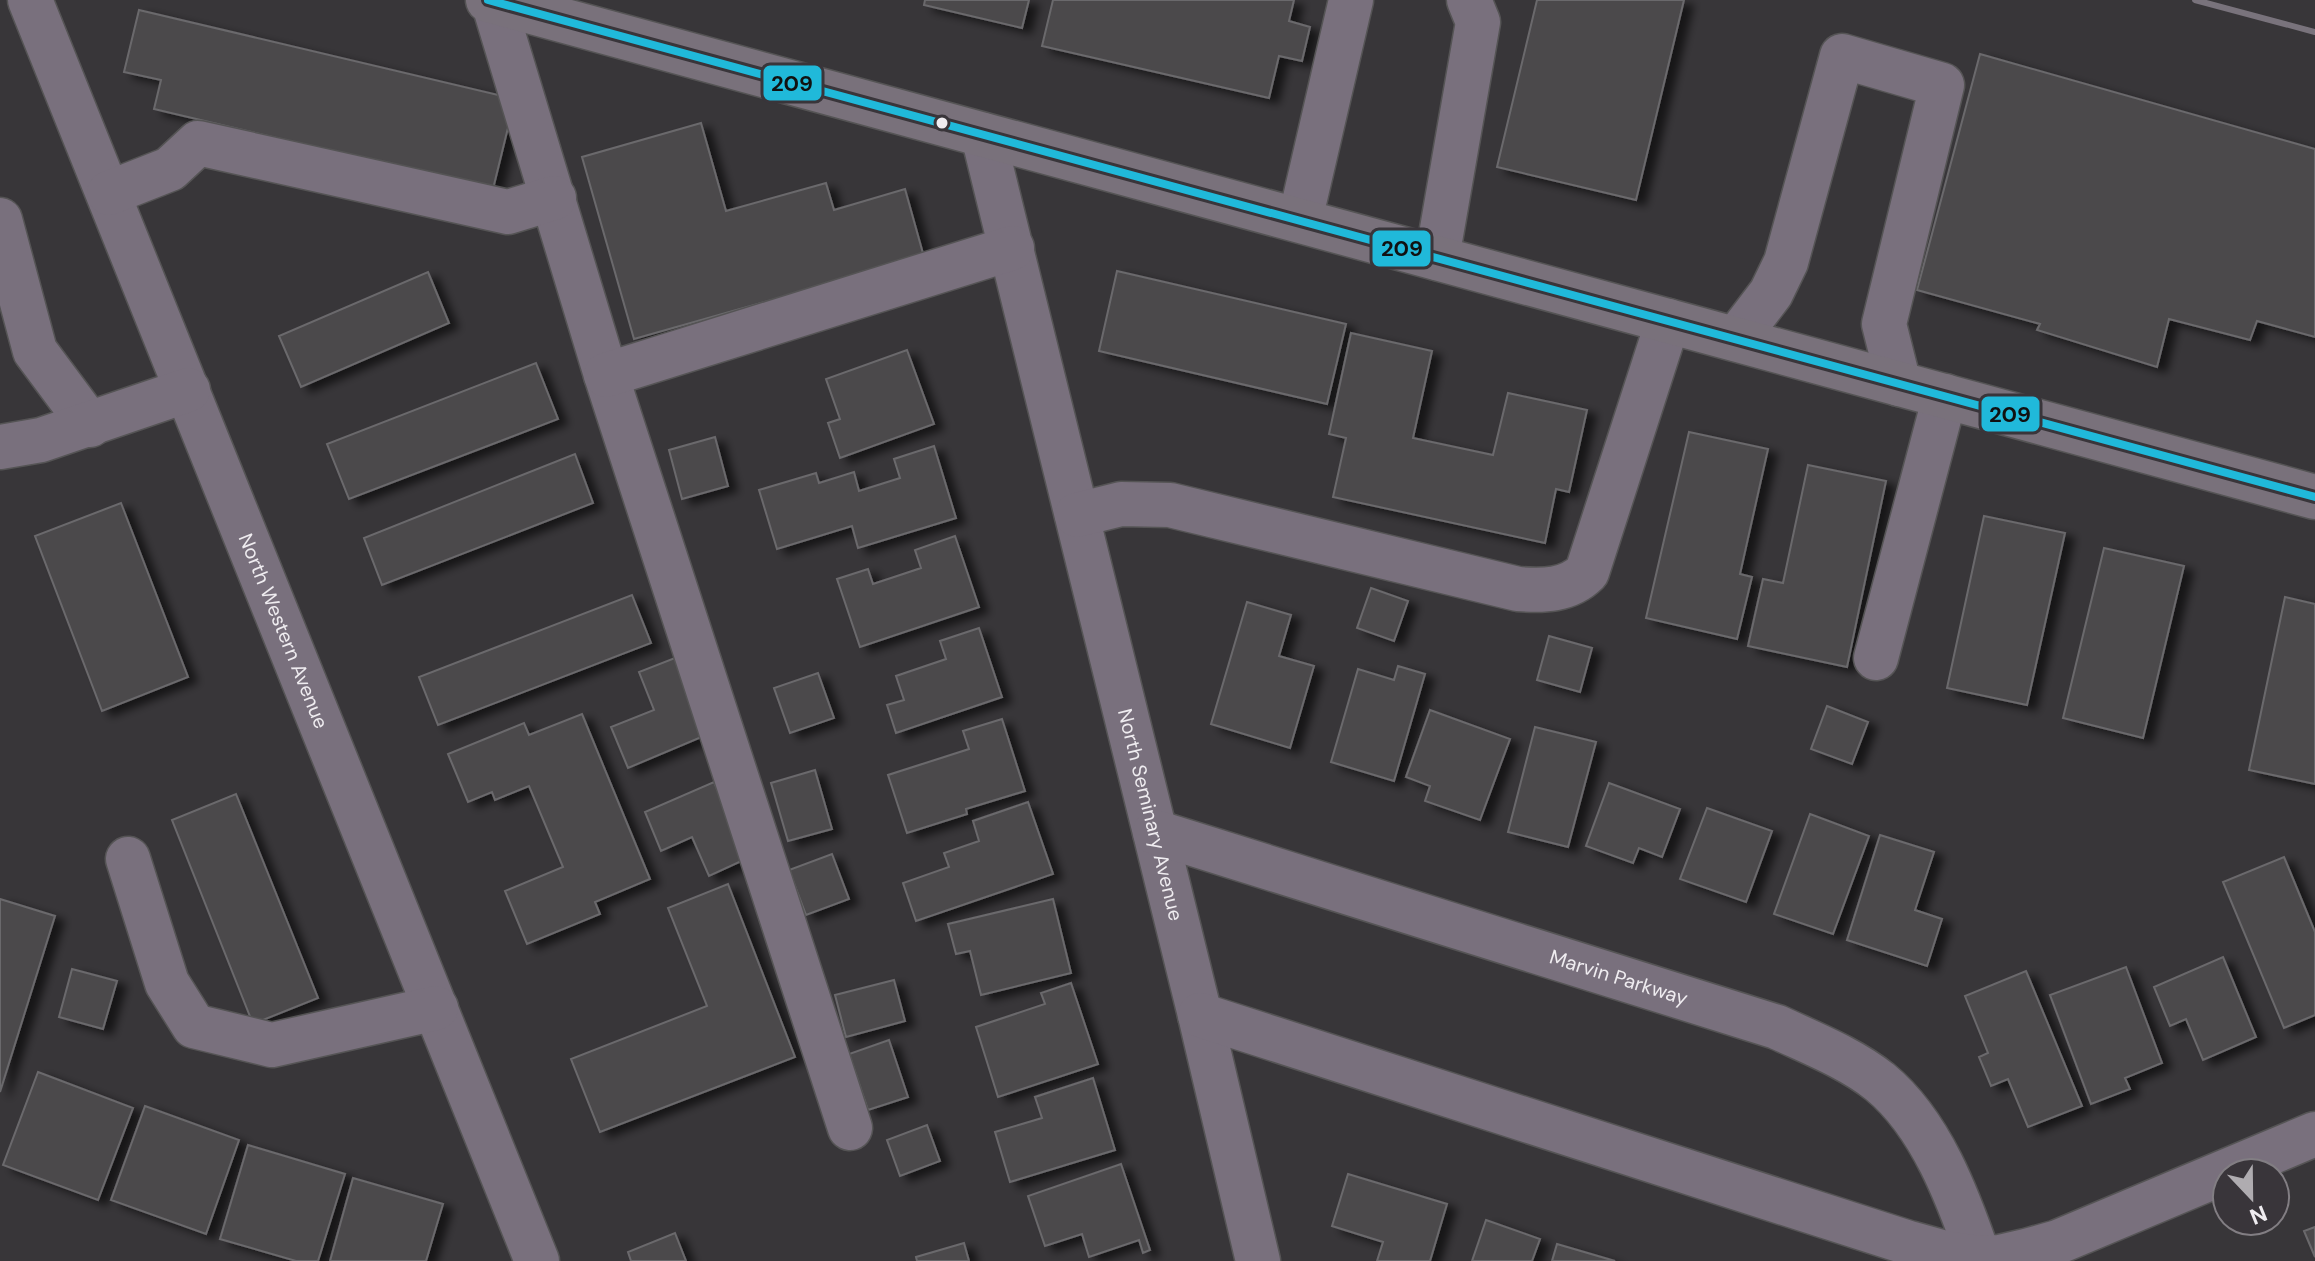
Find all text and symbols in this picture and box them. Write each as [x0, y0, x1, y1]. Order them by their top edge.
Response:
line badge: 209 [762, 64, 823, 102]
text: 209 [771, 69, 813, 98]
unlabelled marker [934, 115, 950, 131]
line badge: 209 [1371, 229, 1432, 268]
text: 209 [1381, 234, 1423, 263]
line badge: 209 [1980, 395, 2041, 433]
text: 209 [1989, 400, 2031, 429]
street label: North Western Avenue [233, 529, 335, 732]
street label: North Seminary Avenue [1112, 706, 1189, 923]
street label: Marvin Parkway [1546, 944, 1691, 1011]
north arrow [2211, 1157, 2291, 1237]
text: N [2245, 1199, 2271, 1232]

